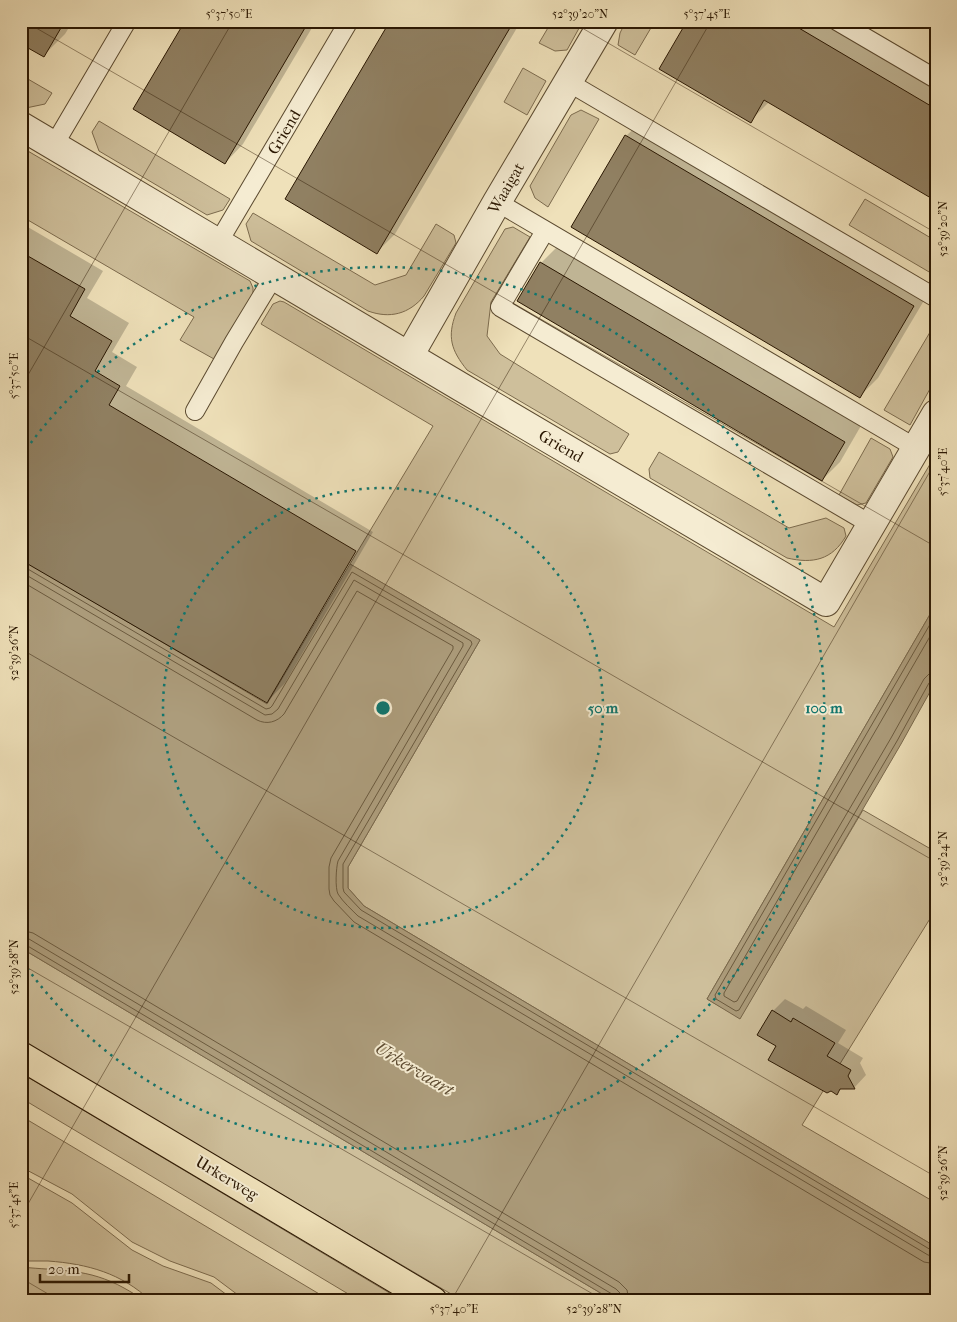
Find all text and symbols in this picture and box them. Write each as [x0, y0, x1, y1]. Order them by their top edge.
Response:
text: 5°37'50"E [206, 7, 252, 21]
text: 52°39'20"N [552, 7, 608, 21]
text: 5°37'45"E [684, 7, 730, 21]
street label: Griend [263, 106, 305, 158]
street label: Waaigat [483, 159, 528, 218]
text: 52°39'20"N [936, 201, 950, 257]
text: 5°37'50"E [7, 353, 21, 399]
street label: Griend [535, 426, 587, 467]
text: 5°37'40"E [936, 448, 950, 496]
text: 52°39'26"N [7, 625, 21, 681]
centre of rings [374, 699, 392, 717]
text: 50 m [588, 699, 619, 717]
text: 100 m [805, 699, 843, 717]
text: 52°39'24"N [936, 831, 950, 887]
text: 52°39'28"N [7, 939, 21, 995]
water label: Urkervaart [371, 1037, 458, 1101]
text: 52°39'26"N [936, 1145, 950, 1201]
street label: Urkerweg [192, 1152, 262, 1204]
text: 5°37'45"E [7, 1182, 21, 1228]
scale bar [40, 1252, 129, 1284]
text: 20 m [48, 1260, 80, 1278]
text: 5°37'40"E [430, 1302, 478, 1316]
text: 52°39'28"N [566, 1302, 622, 1316]

